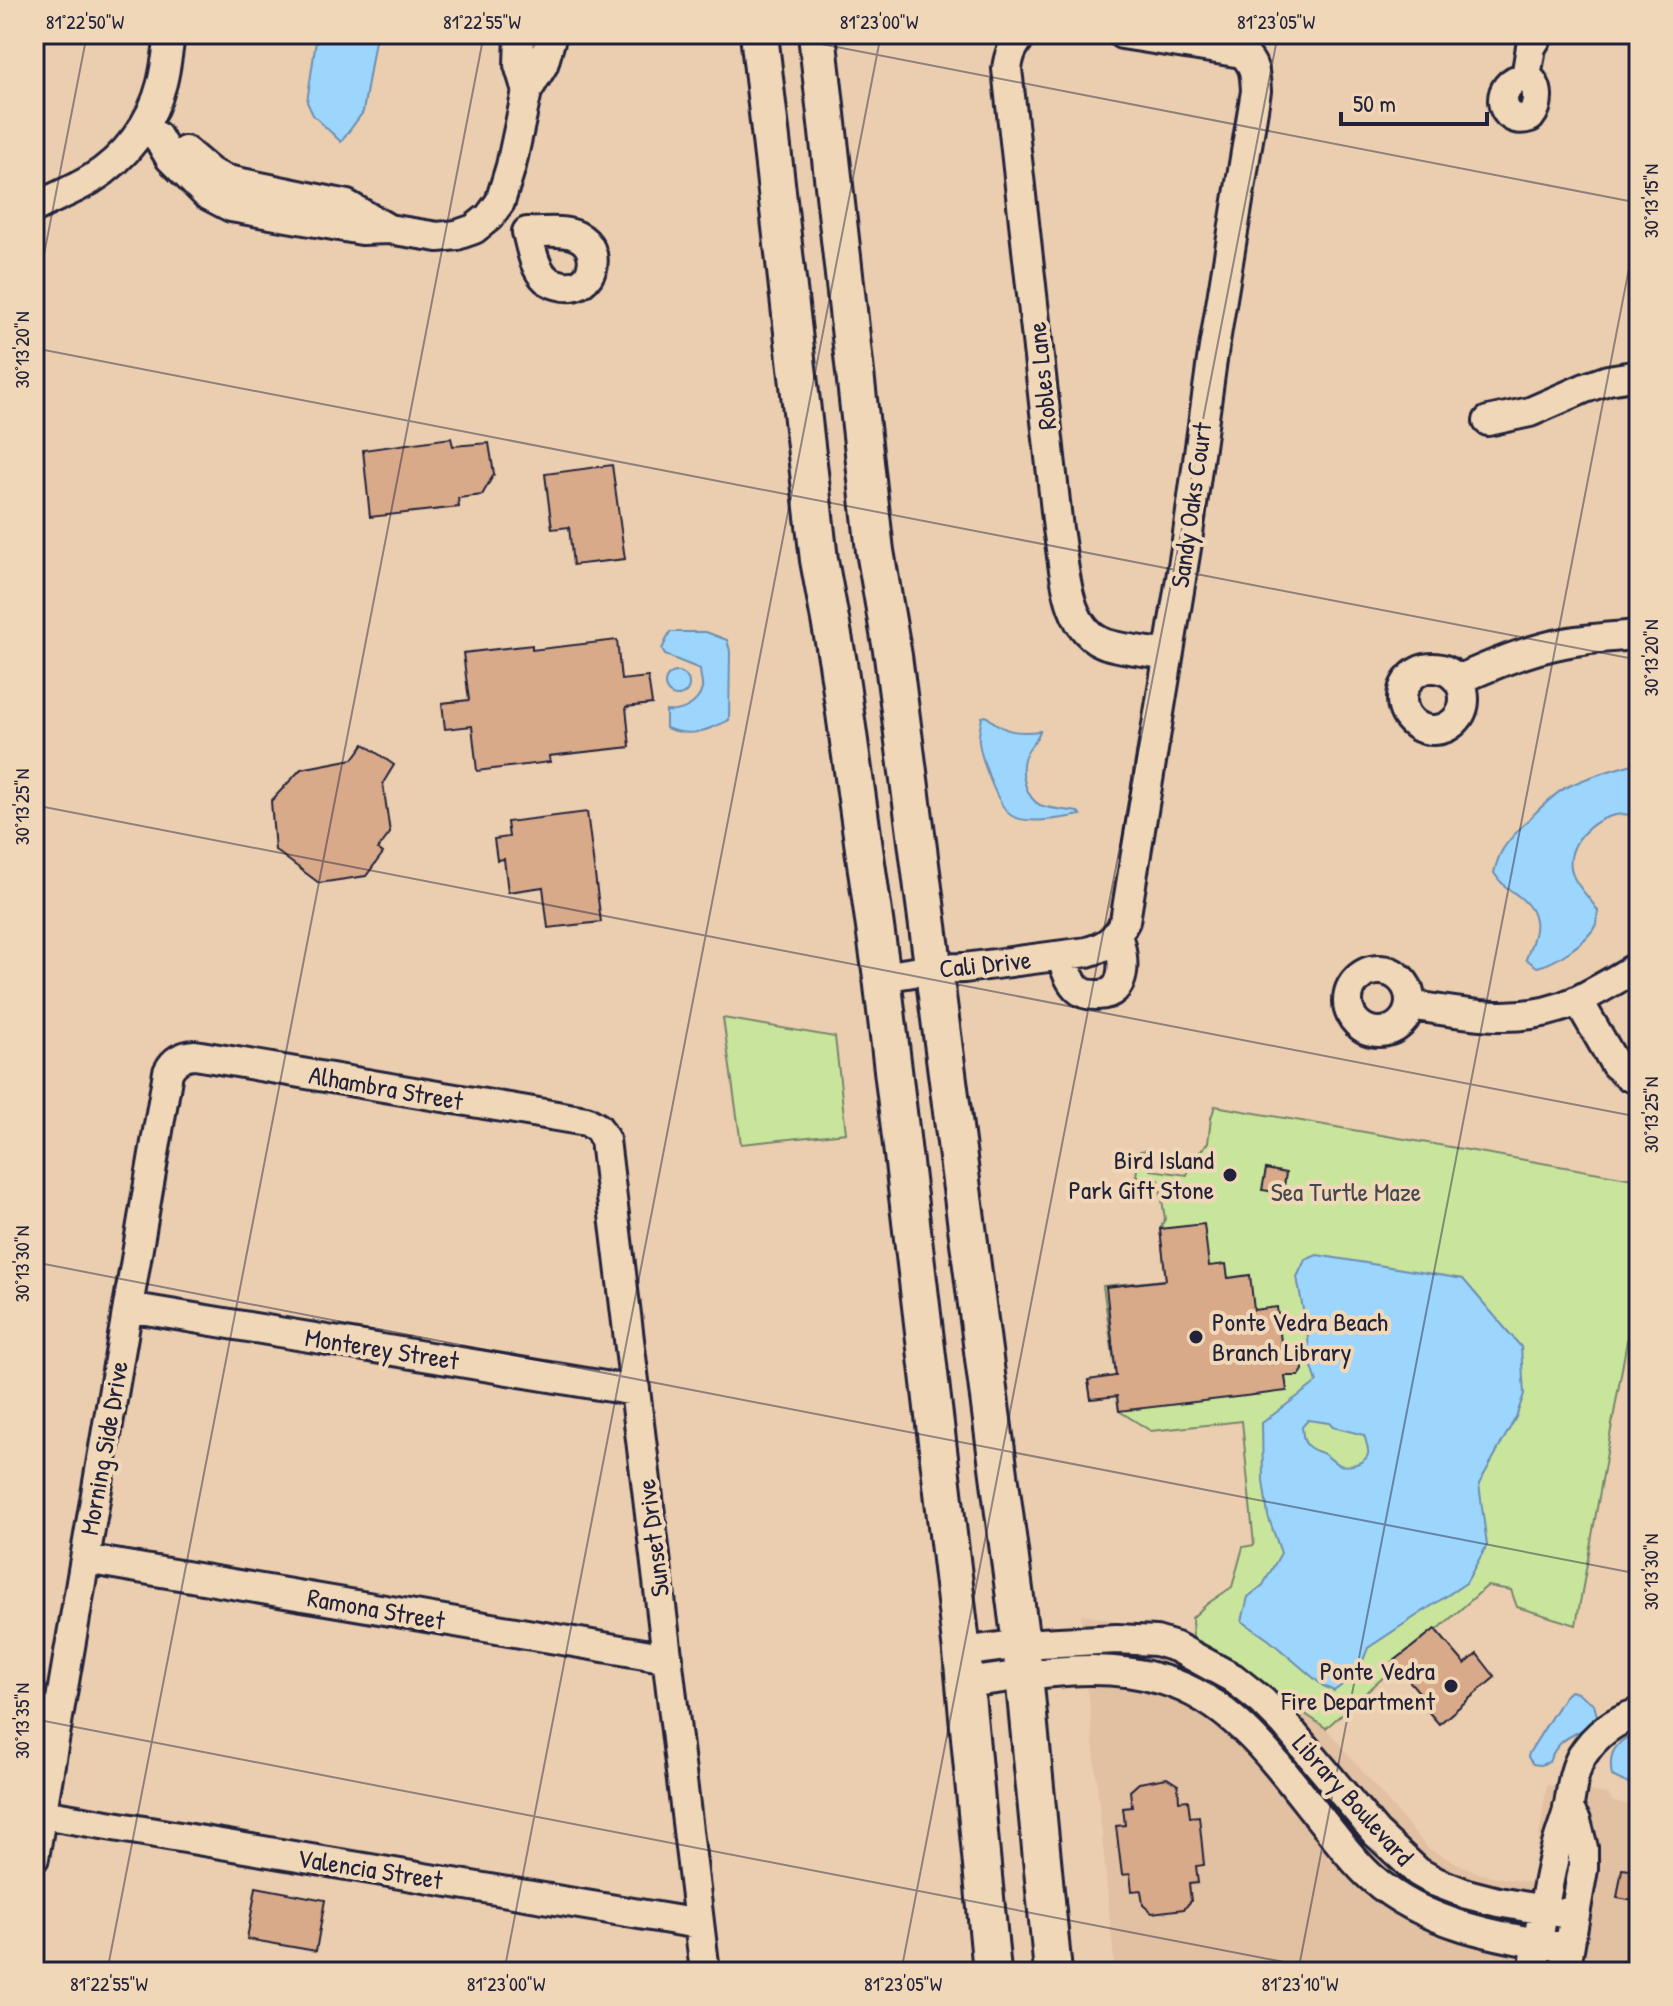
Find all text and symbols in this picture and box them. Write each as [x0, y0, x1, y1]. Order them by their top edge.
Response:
text: 81°22'50"W [46, 8, 125, 35]
text: 81°22'55"W [443, 8, 522, 35]
text: 81°23'00"W [840, 8, 919, 35]
text: 81°23'05"W [1237, 8, 1316, 35]
scale bar [1341, 76, 1487, 126]
text: 50 m [1353, 87, 1396, 119]
text: 30°13'15"N [1637, 164, 1664, 238]
text: 30°13'20"N [8, 311, 35, 389]
street label: Robles Lane [1018, 320, 1065, 432]
street label: Sandy Oaks Court [1162, 419, 1220, 590]
text: 30°13'20"N [1637, 619, 1664, 697]
text: 30°13'25"N [8, 769, 35, 845]
street label: Cali Drive [937, 941, 1033, 986]
street label: Alhambra Street [306, 1057, 467, 1118]
text: 30°13'25"N [1637, 1077, 1664, 1153]
place label: Bird Island Park Gift Stone [1069, 1142, 1214, 1207]
marker: Bird Island Park Gift Stone [1221, 1166, 1239, 1184]
park label: Sea Turtle Maze [1271, 1174, 1421, 1209]
text: 30°13'30"N [8, 1226, 35, 1302]
place label: Ponte Vedra Beach Branch Library [1212, 1304, 1388, 1369]
street label: Monterey Street [303, 1319, 462, 1378]
marker: Ponte Vedra Beach Branch Library [1187, 1328, 1205, 1346]
street label: Morning Side Drive [71, 1358, 136, 1538]
street label: Sunset Drive [628, 1477, 677, 1599]
text: 30°13'30"N [1637, 1534, 1664, 1610]
street label: Ramona Street [305, 1579, 448, 1638]
place label: Ponte Vedra Fire Department [1280, 1653, 1436, 1718]
marker: Ponte Vedra Fire Department [1442, 1677, 1460, 1695]
text: 30°13'35"N [8, 1683, 35, 1759]
street label: Library Boulevard [1285, 1726, 1422, 1873]
street label: Valencia Street [295, 1840, 446, 1897]
text: 81°22'55"W [70, 1970, 149, 1997]
text: 81°23'00"W [467, 1970, 546, 1997]
text: 81°23'05"W [864, 1970, 943, 1997]
text: 81°23'10"W [1262, 1970, 1339, 1997]

